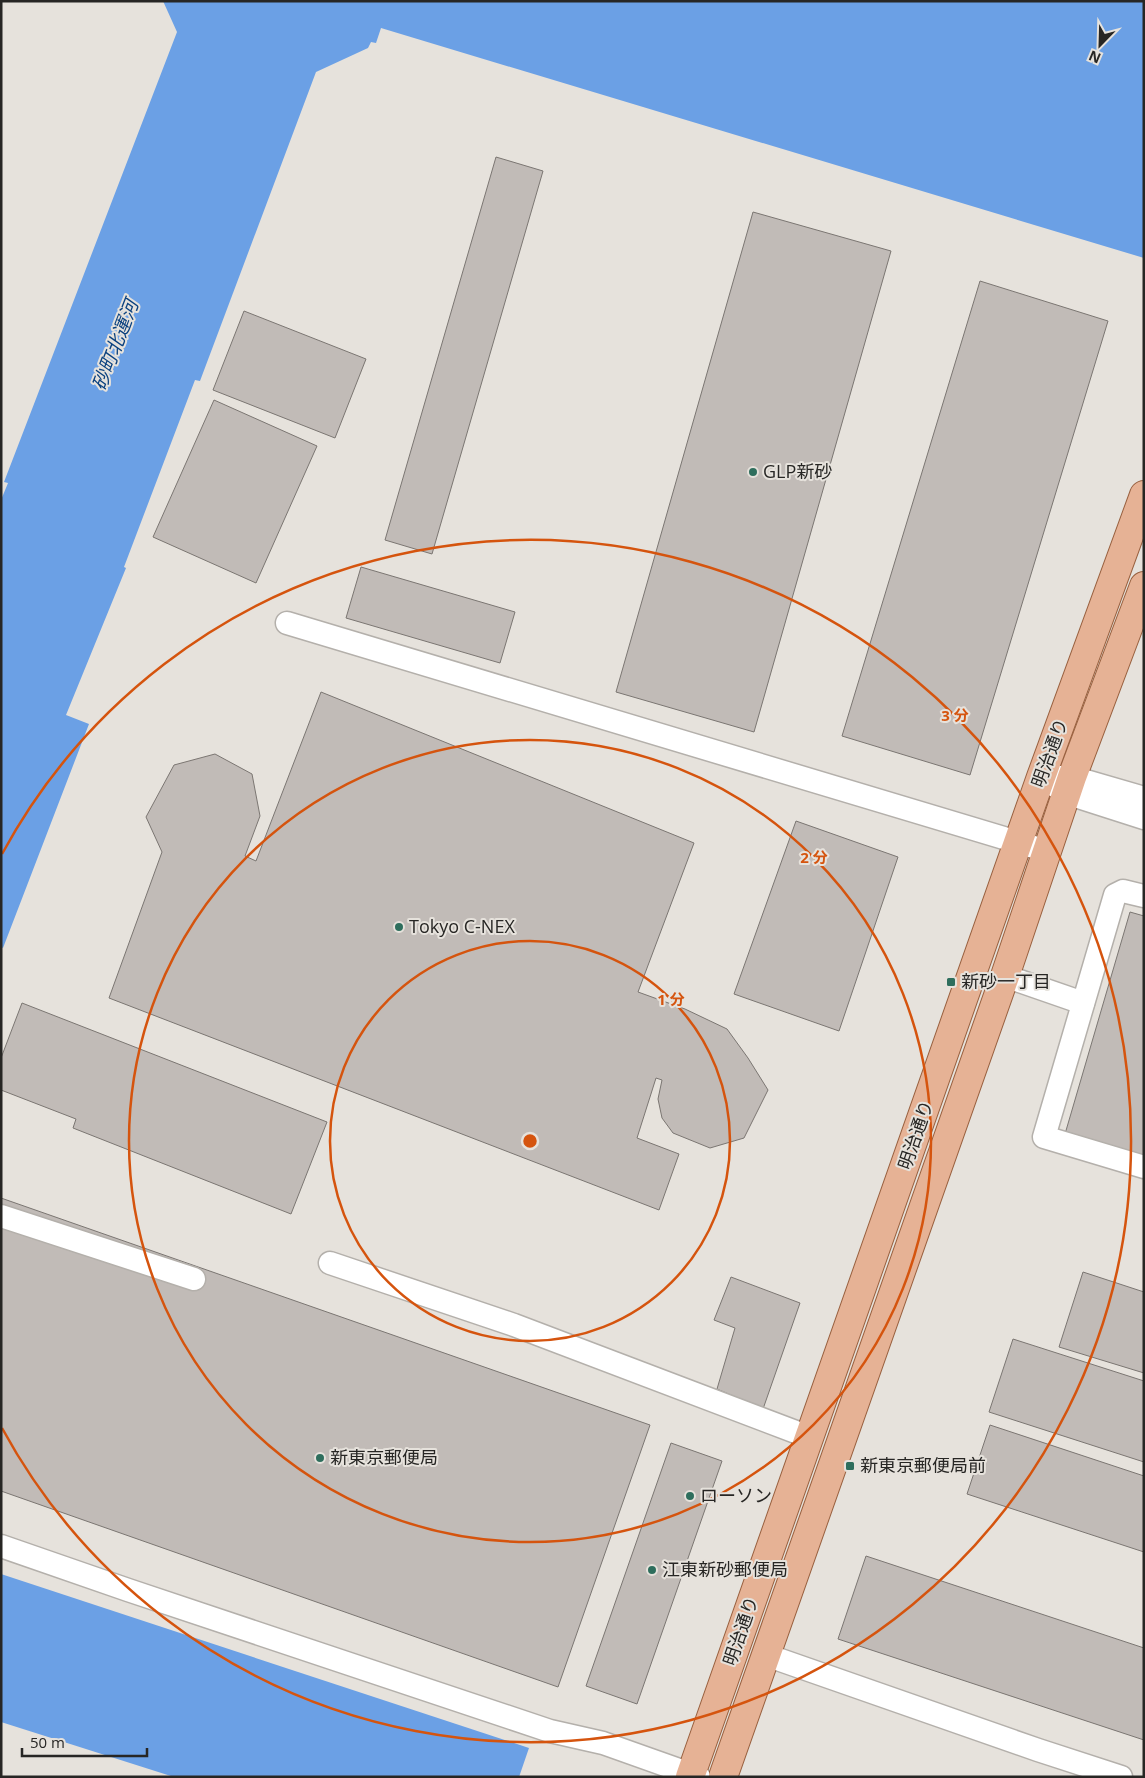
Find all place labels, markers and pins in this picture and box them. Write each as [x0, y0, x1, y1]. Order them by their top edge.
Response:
place label: GLP新砂 [763, 459, 832, 483]
marker: GLP新砂 [747, 466, 759, 478]
place label: Tokyo C-NEX [409, 914, 515, 938]
marker: Tokyo C-NEX [393, 921, 405, 933]
place label: 新砂一丁目 [961, 969, 1051, 993]
marker: 新砂一丁目 [945, 976, 957, 988]
centre of rings [521, 1132, 539, 1150]
place label: 新東京郵便局 [330, 1445, 438, 1469]
marker: 新東京郵便局 [314, 1452, 326, 1464]
place label: 新東京郵便局前 [860, 1453, 986, 1477]
marker: 新東京郵便局前 [844, 1460, 856, 1472]
place label: ローソン [700, 1483, 772, 1507]
marker: ローソン [684, 1490, 696, 1502]
place label: 江東新砂郵便局 [662, 1557, 788, 1581]
marker: 江東新砂郵便局 [646, 1564, 658, 1576]

